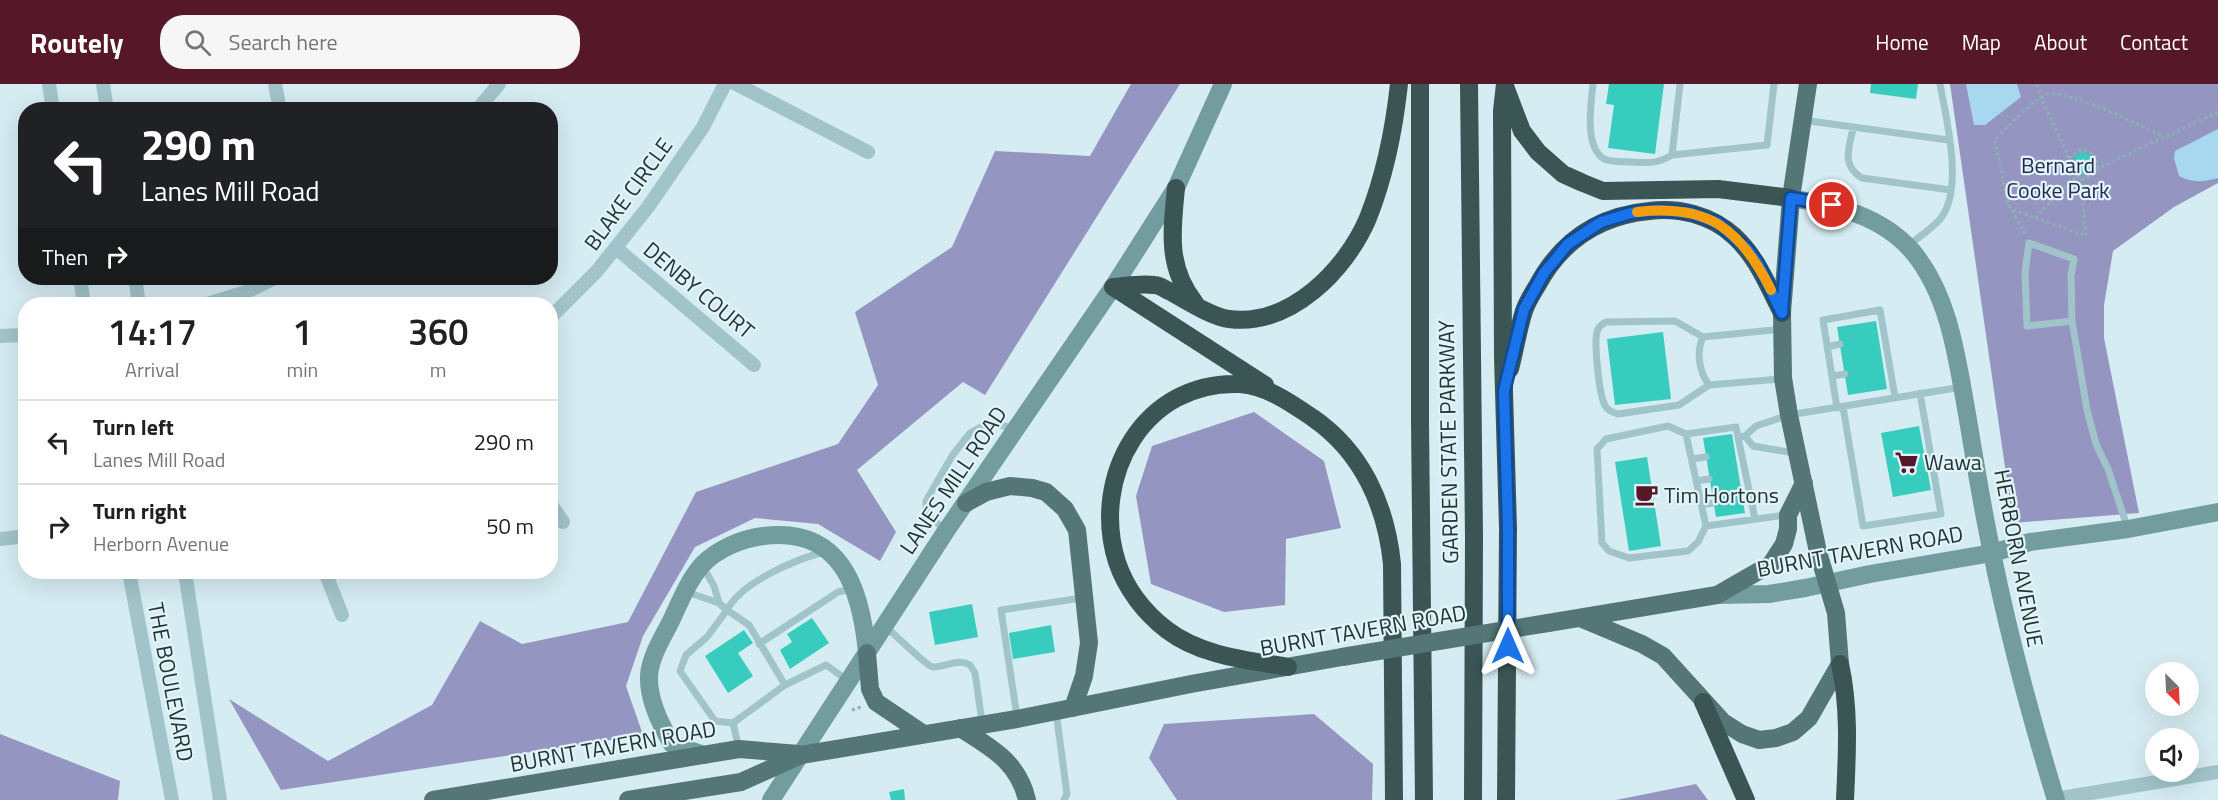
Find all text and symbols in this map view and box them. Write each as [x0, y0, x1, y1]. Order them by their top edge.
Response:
search box [160, 15, 580, 69]
text: Routely [30, 21, 124, 64]
text: Search here [229, 25, 338, 59]
icon: search [181, 26, 214, 59]
text: Home [1875, 26, 1929, 58]
text: Map [1962, 26, 2001, 58]
text: About [2034, 26, 2087, 58]
text: Contact [2120, 26, 2188, 58]
text: 290 m [141, 112, 256, 176]
icon: left [42, 126, 120, 204]
street label: BLAKE CIRCLE [575, 130, 681, 258]
park label: Bernard Cooke Park [2006, 148, 2110, 207]
text: Lanes Mill Road [141, 170, 320, 211]
pin [1806, 179, 1857, 230]
icon: arrive [1815, 188, 1848, 221]
street label: DENBY COURT [636, 233, 762, 347]
text: Then [42, 240, 88, 274]
icon: right [100, 240, 133, 273]
text: 14:17 [108, 304, 197, 359]
text: 1 [292, 304, 312, 359]
text: 360 [408, 304, 468, 359]
street label: GARDEN STATE PARKWAY [1429, 320, 1467, 564]
text: Arrival [125, 354, 179, 385]
text: min [286, 354, 318, 385]
text: m [430, 354, 446, 385]
street label: LANES MILL ROAD [891, 399, 1015, 561]
text: Turn left [93, 410, 174, 444]
text: 290 m [474, 425, 534, 459]
icon: left [42, 426, 75, 459]
text: Lanes Mill Road [93, 444, 225, 475]
place label: Wawa [1924, 445, 1982, 479]
supermarket icon: Wawa [1893, 449, 1919, 475]
street label: HERBORN AVENUE [1985, 466, 2053, 650]
place label: Tim Hortons [1664, 478, 1779, 512]
cafe icon: Tim Hortons [1633, 482, 1659, 508]
text: Turn right [93, 494, 187, 528]
text: 50 m [486, 509, 534, 543]
icon: right [42, 510, 75, 543]
street label: BURNT TAVERN ROAD [1754, 516, 1966, 586]
text: Herborn Avenue [93, 528, 229, 559]
street label: BURNT TAVERN ROAD [1257, 595, 1469, 665]
street label: THE BOULEVARD [139, 600, 203, 764]
position arrow [1476, 614, 1540, 678]
north arrow [2145, 662, 2199, 716]
map controls [2145, 662, 2199, 782]
street label: BURNT TAVERN ROAD [507, 711, 719, 781]
button: sound [2145, 728, 2199, 782]

